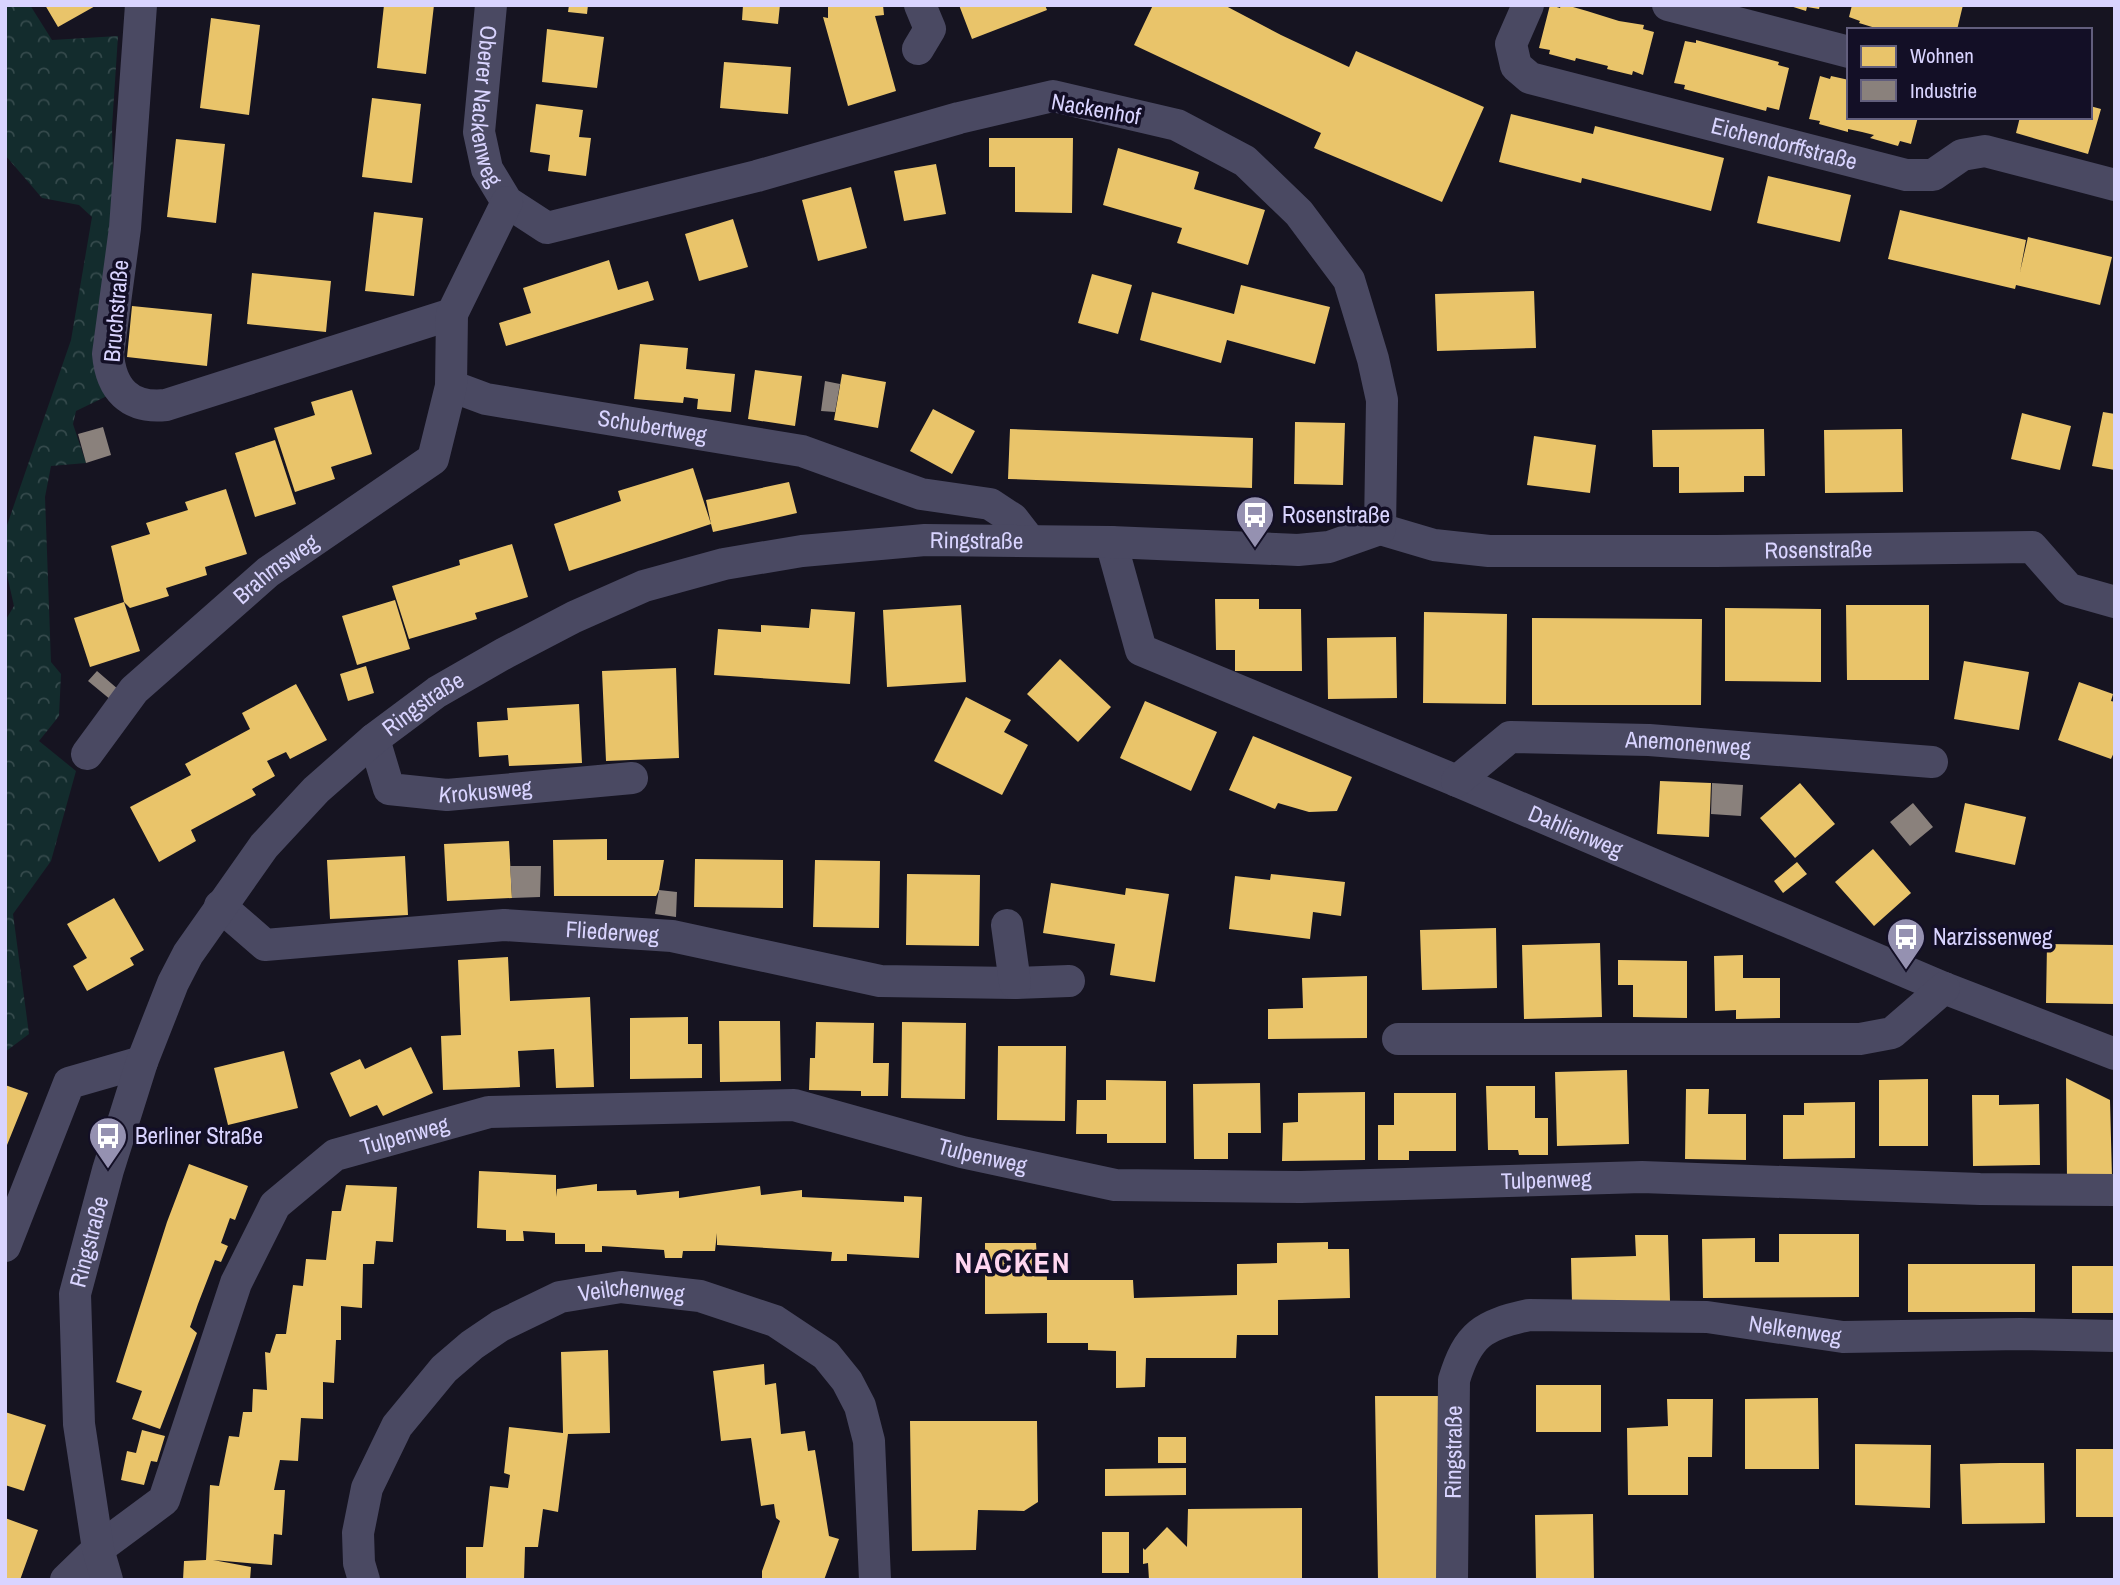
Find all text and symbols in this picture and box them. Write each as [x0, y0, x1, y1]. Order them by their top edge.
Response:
street label: Oberer Nackenweg [464, 24, 510, 193]
legend [1847, 28, 2092, 119]
text: Wohnen [1910, 41, 1974, 70]
text: Industrie [1910, 76, 1977, 105]
street label: Nackenhof [1049, 85, 1144, 132]
street label: Eichendorffstraße [1708, 109, 1861, 177]
street label: Bruchstraße [96, 258, 135, 363]
street label: Schubertweg [596, 402, 710, 450]
bus stop icon: Rosenstraße [1234, 494, 1276, 549]
place label: Rosenstraße [1282, 499, 1390, 530]
street label: Ringstraße [930, 524, 1023, 556]
street label: Brahmsweg [226, 526, 325, 611]
street label: Rosenstraße [1764, 533, 1873, 565]
street label: Ringstraße [375, 664, 469, 743]
street label: Anemonenweg [1624, 723, 1752, 763]
street label: Krokusweg [437, 771, 534, 810]
street label: Dahlienweg [1524, 797, 1628, 865]
street label: Fliederweg [565, 913, 661, 950]
bus stop icon: Narzissenweg [1885, 916, 1927, 971]
place label: Narzissenweg [1933, 921, 2053, 952]
street label: Tulpenweg [357, 1108, 453, 1162]
bus stop icon: Berliner Straße [87, 1115, 129, 1170]
place label: Berliner Straße [135, 1120, 263, 1151]
street label: Tulpenweg [934, 1130, 1031, 1181]
street label: Tulpenweg [1500, 1162, 1593, 1196]
street label: Ringstraße [61, 1192, 115, 1291]
district label: NACKEN [954, 1242, 1072, 1282]
street label: Veilchenweg [576, 1271, 687, 1309]
street label: Nelkenweg [1747, 1307, 1844, 1352]
street label: Ringstraße [1437, 1405, 1469, 1499]

